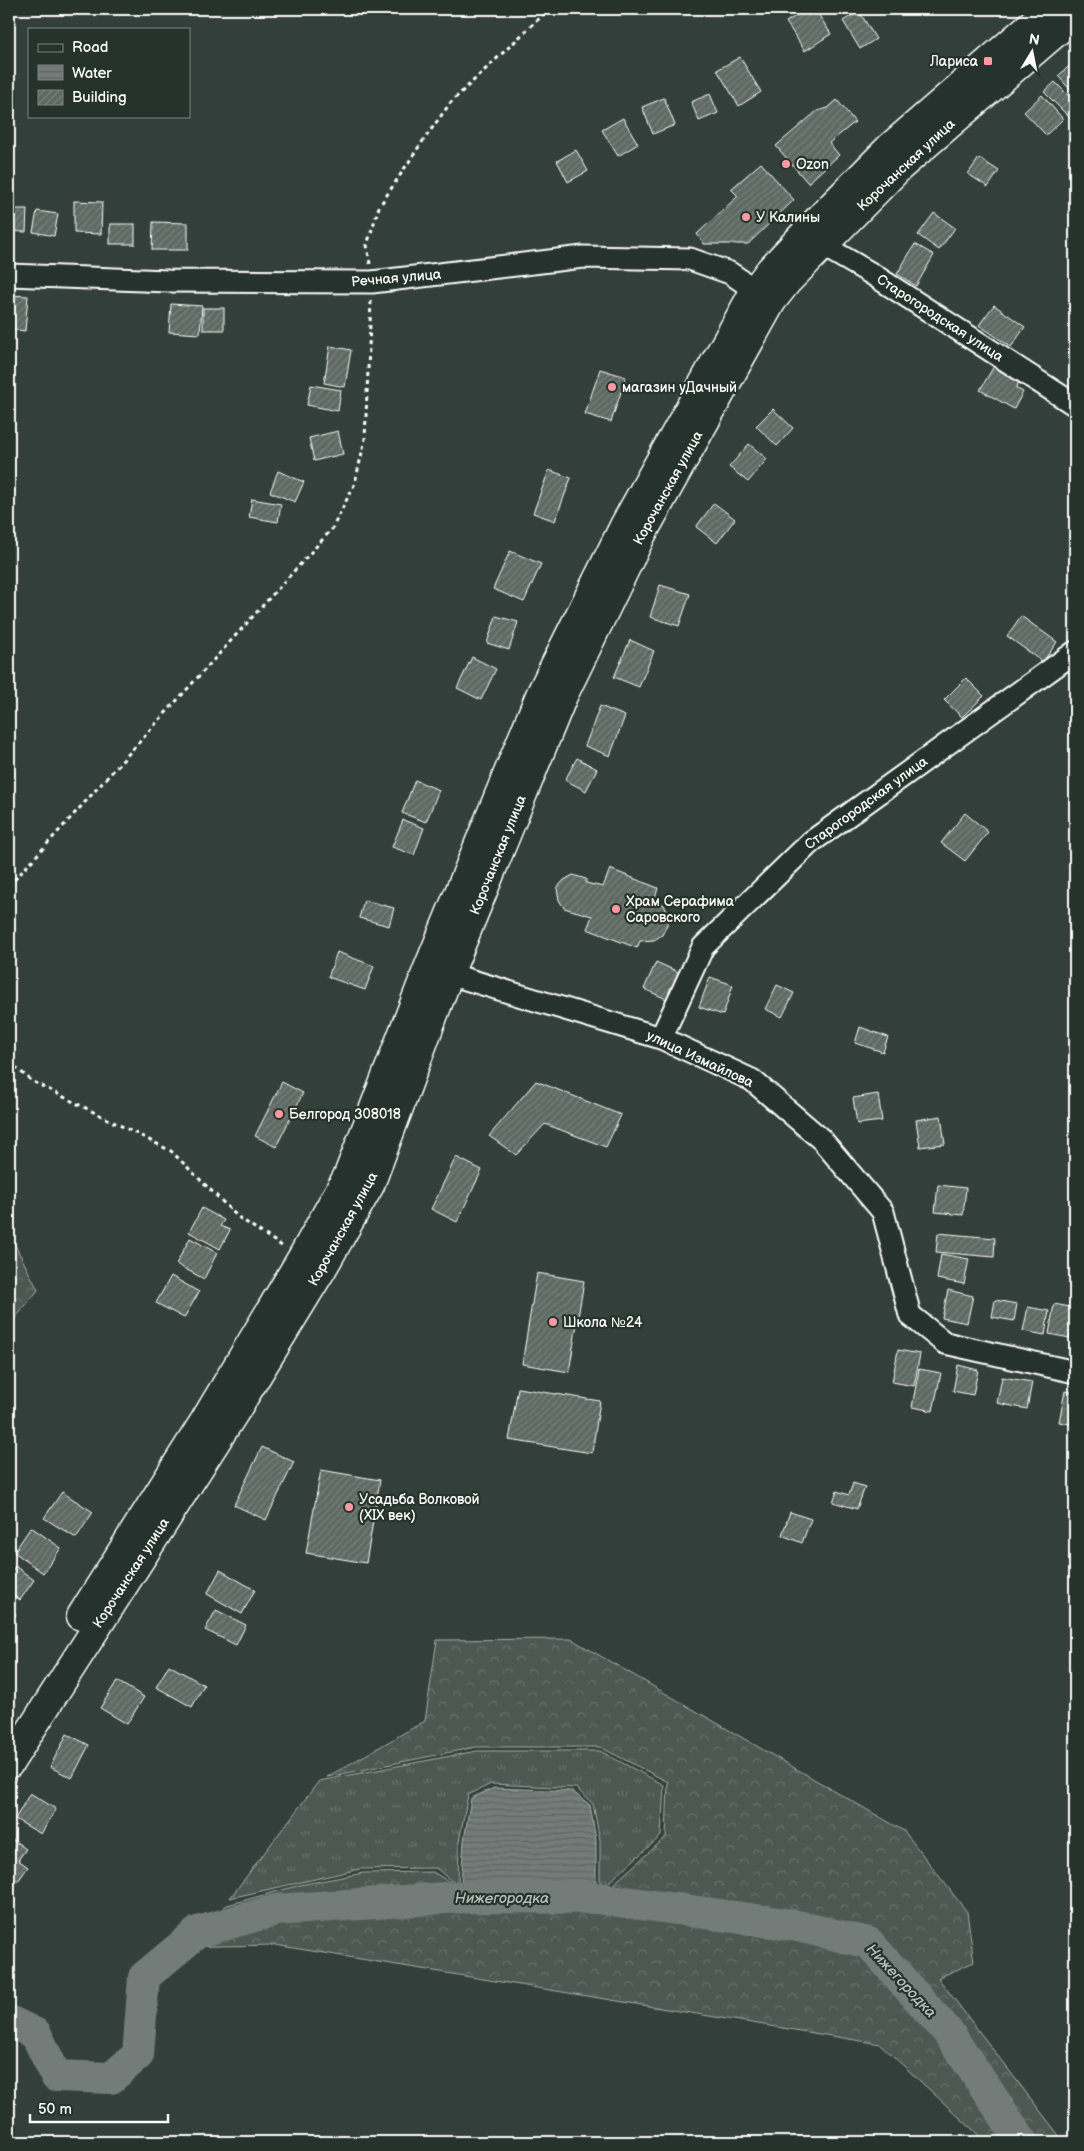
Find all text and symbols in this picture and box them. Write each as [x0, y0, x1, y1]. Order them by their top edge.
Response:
legend [28, 28, 190, 118]
north arrow [1006, 28, 1056, 78]
text: N [1028, 30, 1041, 49]
text: Road [72, 38, 108, 57]
place label: Лариса [929, 53, 979, 70]
marker: Лариса [982, 55, 994, 67]
text: Water [72, 64, 112, 83]
text: Building [72, 88, 127, 107]
street label: Корочанская улица [854, 115, 959, 215]
place label: Ozon [796, 156, 829, 173]
marker: Ozon [780, 158, 792, 170]
place label: У Калины [756, 209, 820, 226]
marker: У Калины [740, 211, 752, 223]
street label: Речная улица [350, 266, 442, 290]
street label: Старогородская улица [873, 271, 1007, 366]
place label: магазин уДачный [622, 379, 737, 396]
marker: магазин уДачный [606, 381, 618, 393]
street label: Корочанская улица [630, 427, 707, 548]
street label: Старогородская улица [801, 752, 931, 853]
street label: Корочанская улица [466, 792, 530, 917]
place label: Храм Серафима Саровского [626, 893, 735, 926]
marker: Храм Серафима Саровского [610, 903, 622, 915]
street label: улица Измайлова [644, 1027, 757, 1092]
place label: Белгород 308018 [289, 1106, 401, 1123]
marker: Белгород 308018 [273, 1108, 285, 1120]
street label: Корочанская улица [305, 1168, 382, 1289]
place label: Школа №24 [563, 1314, 643, 1331]
marker: Школа №24 [547, 1316, 559, 1328]
place label: Усадьба Волковой (XIX век) [359, 1491, 480, 1524]
marker: Усадьба Волковой (XIX век) [343, 1501, 355, 1513]
street label: Корочанская улица [89, 1514, 173, 1631]
water label: Нижегородка [455, 1889, 549, 1908]
water label: Нижегородка [862, 1940, 940, 2022]
scale bar [30, 2091, 168, 2123]
text: 50 m [38, 2100, 72, 2119]

